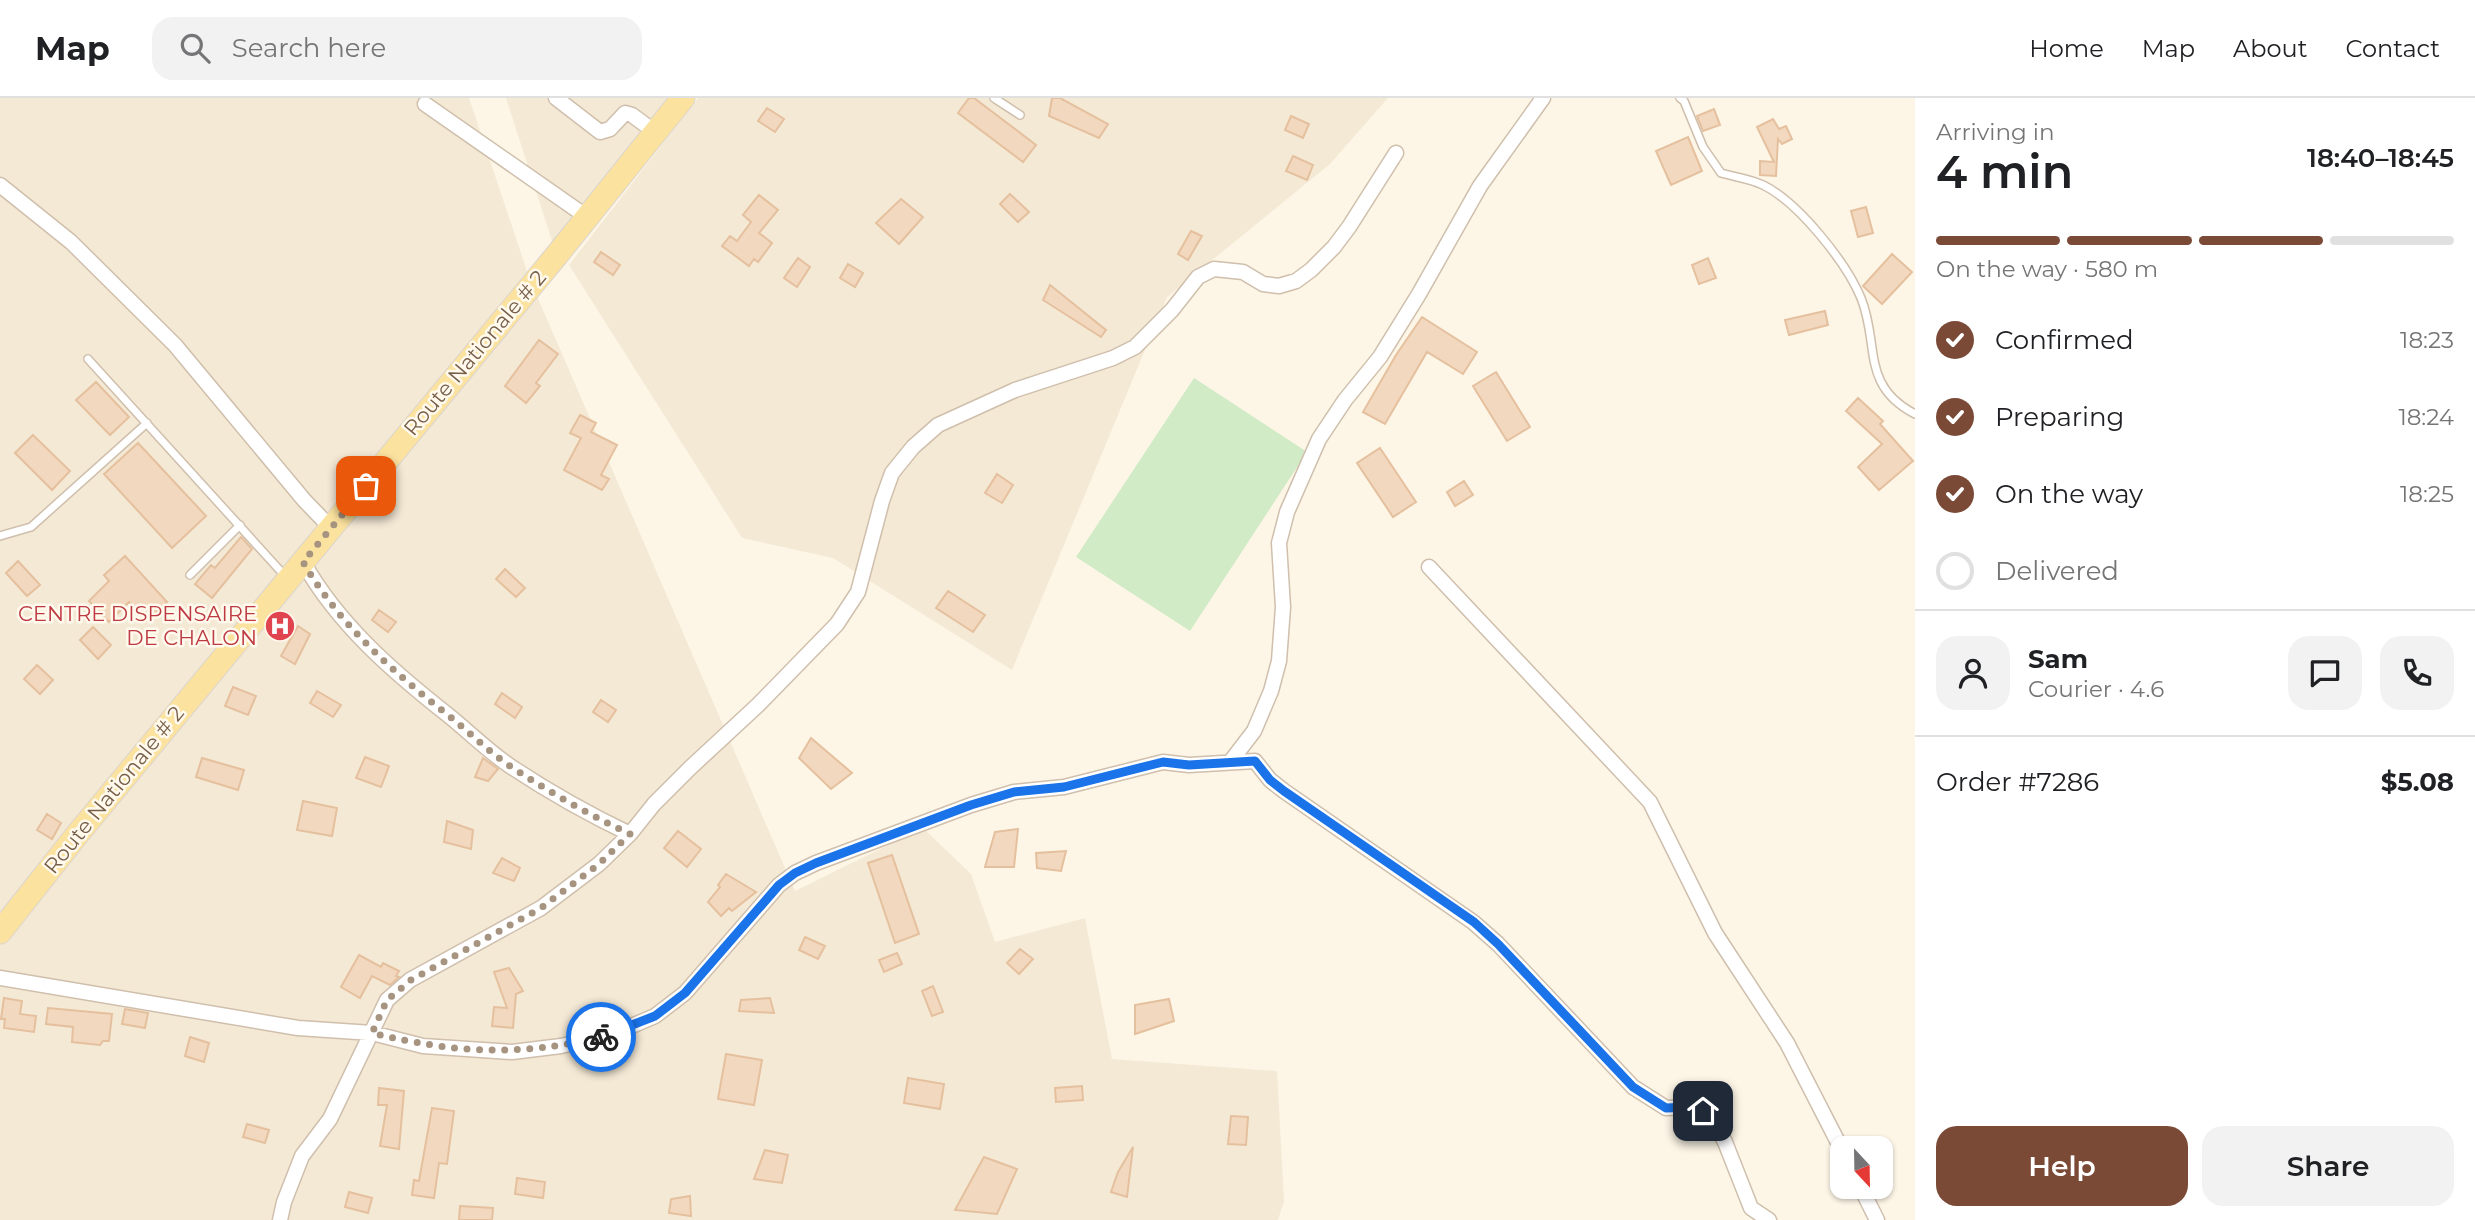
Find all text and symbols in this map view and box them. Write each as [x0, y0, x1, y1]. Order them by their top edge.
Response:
search box [152, 17, 642, 80]
text: Map [35, 28, 110, 68]
icon: search [176, 29, 214, 67]
text: Search here [232, 32, 386, 64]
text: Home [2029, 34, 2104, 63]
text: Map [2142, 34, 2195, 63]
text: About [2233, 34, 2307, 63]
text: Contact [2345, 34, 2440, 63]
text: Arriving in [1936, 118, 2055, 146]
text: 18:40–18:45 [2307, 142, 2454, 174]
text: 4 min [1936, 143, 2073, 200]
text: On the way · 580 m [1936, 255, 2158, 283]
street label: Route Nationale # 2 [398, 265, 551, 440]
icon: check [1936, 321, 1974, 359]
text: Confirmed [1995, 324, 2134, 356]
text: 18:23 [2400, 326, 2454, 354]
icon: check [1936, 398, 1974, 436]
text: Preparing [1995, 401, 2124, 433]
text: 18:24 [2398, 403, 2454, 431]
pin [336, 456, 396, 516]
icon: bag [347, 467, 385, 505]
icon: check [1936, 475, 1974, 513]
text: On the way [1995, 478, 2143, 510]
text: 18:25 [2400, 480, 2454, 508]
text: Delivered [1995, 555, 2119, 587]
place label: CENTRE DISPENSAIRE DE CHALON [18, 601, 257, 650]
hospital icon: CENTRE DISPENSAIRE DE CHALON [263, 609, 297, 643]
button: person [1936, 636, 2010, 710]
button: chat [2288, 636, 2362, 710]
button: phone [2380, 636, 2454, 710]
text: Sam [2028, 643, 2088, 675]
text: Courier · 4.6 [2028, 675, 2164, 703]
street label: Route Nationale # 2 [38, 701, 189, 878]
text: Order #7286 [1936, 766, 2099, 798]
text: $5.08 [2381, 766, 2454, 798]
courier [566, 1002, 636, 1072]
icon: bike [582, 1018, 620, 1056]
pin [1673, 1081, 1733, 1141]
icon: home [1684, 1092, 1722, 1130]
button: Help [1936, 1126, 2188, 1206]
button: Share [2202, 1126, 2454, 1206]
north arrow [1830, 1136, 1894, 1199]
map controls [1830, 1136, 1893, 1199]

